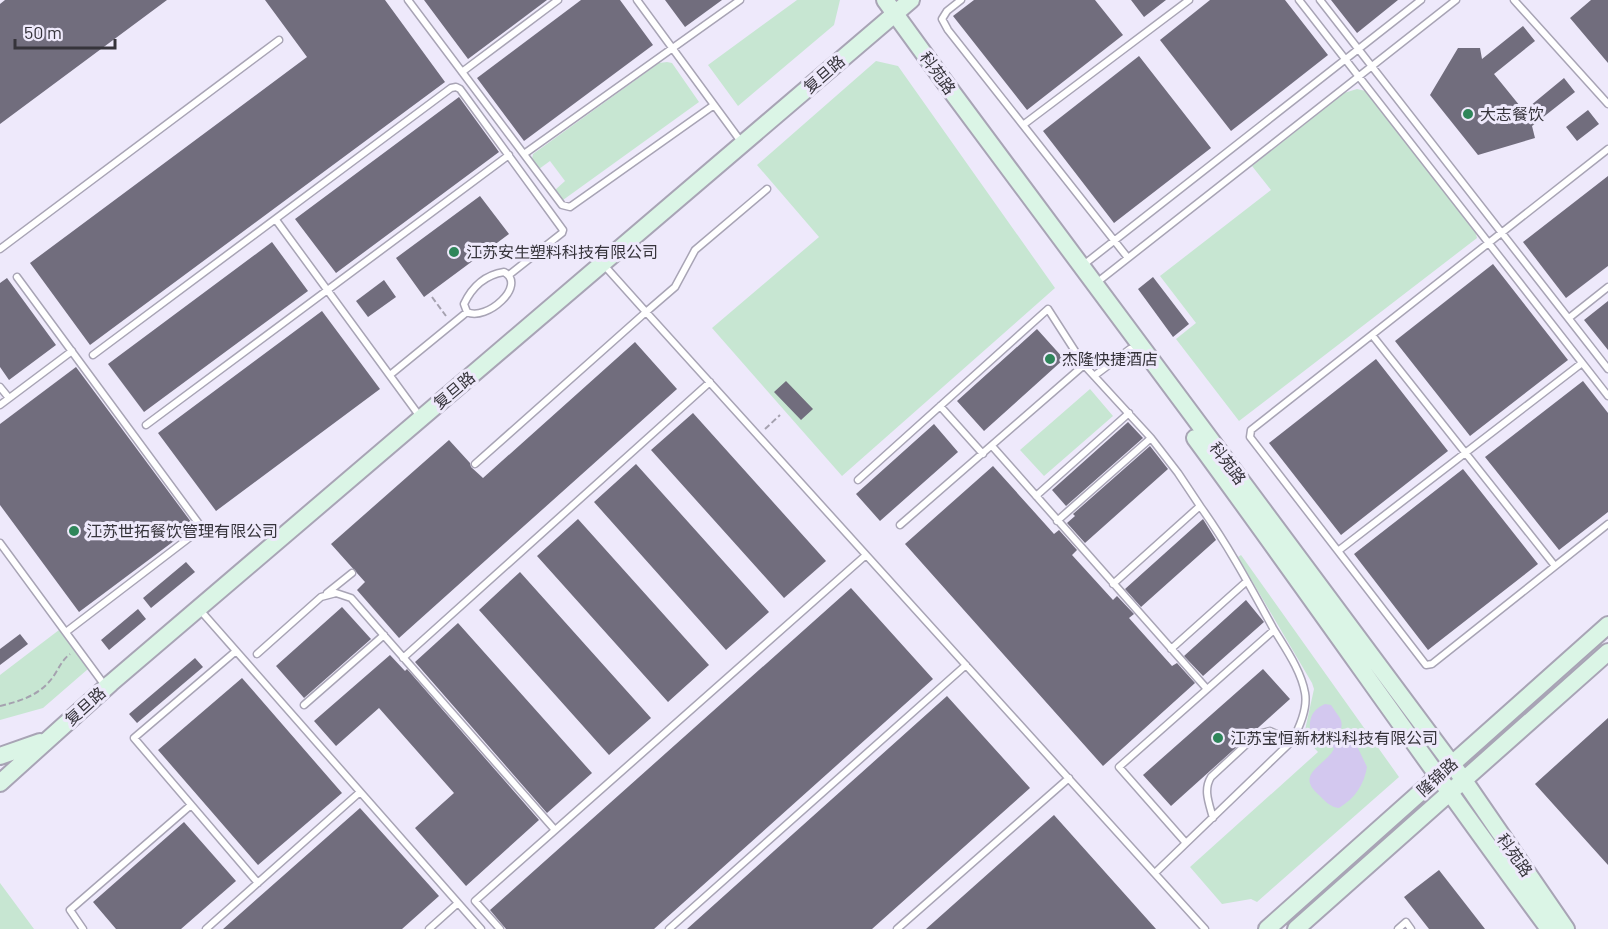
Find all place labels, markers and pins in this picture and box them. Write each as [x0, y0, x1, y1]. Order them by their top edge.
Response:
place label: 大志餐饮 [1480, 104, 1544, 123]
marker: 大志餐饮 [1461, 107, 1475, 121]
place label: 江苏安生塑料科技有限公司 [466, 242, 658, 261]
marker: 江苏安生塑料科技有限公司 [447, 245, 461, 259]
place label: 杰隆快捷酒店 [1062, 349, 1158, 368]
marker: 杰隆快捷酒店 [1043, 352, 1057, 366]
place label: 江苏世拓餐饮管理有限公司 [86, 521, 278, 540]
marker: 江苏世拓餐饮管理有限公司 [67, 524, 81, 538]
place label: 江苏宝恒新材料科技有限公司 [1230, 728, 1438, 747]
marker: 江苏宝恒新材料科技有限公司 [1211, 731, 1225, 745]

